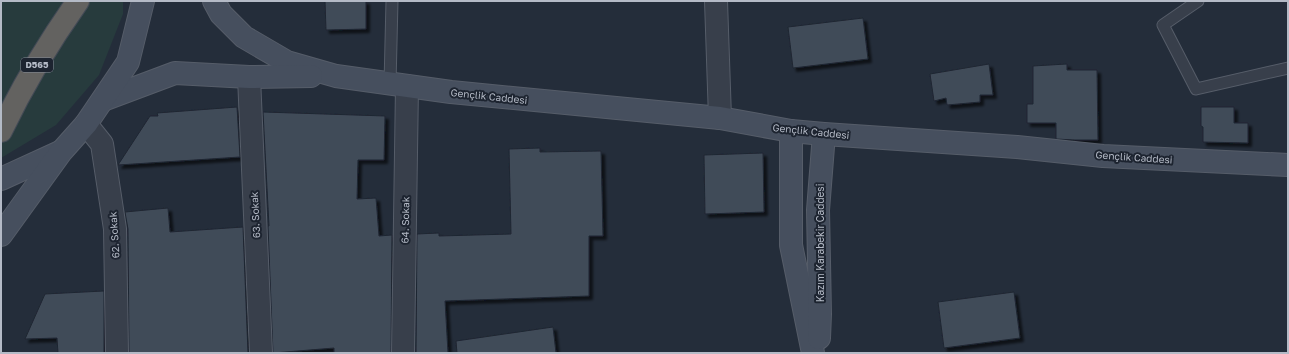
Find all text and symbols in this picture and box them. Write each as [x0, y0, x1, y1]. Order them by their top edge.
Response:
road number: D565 [21, 58, 53, 72]
street label: Gençlik Caddesi [450, 86, 528, 106]
street label: Gençlik Caddesi [772, 121, 850, 141]
street label: Gençlik Caddesi [1095, 148, 1173, 166]
street label: Kazım Karabekir Caddesi [814, 184, 826, 302]
street label: 63. Sokak [248, 191, 262, 239]
street label: 64. Sokak [399, 196, 411, 244]
street label: 62. Sokak [106, 211, 122, 259]

